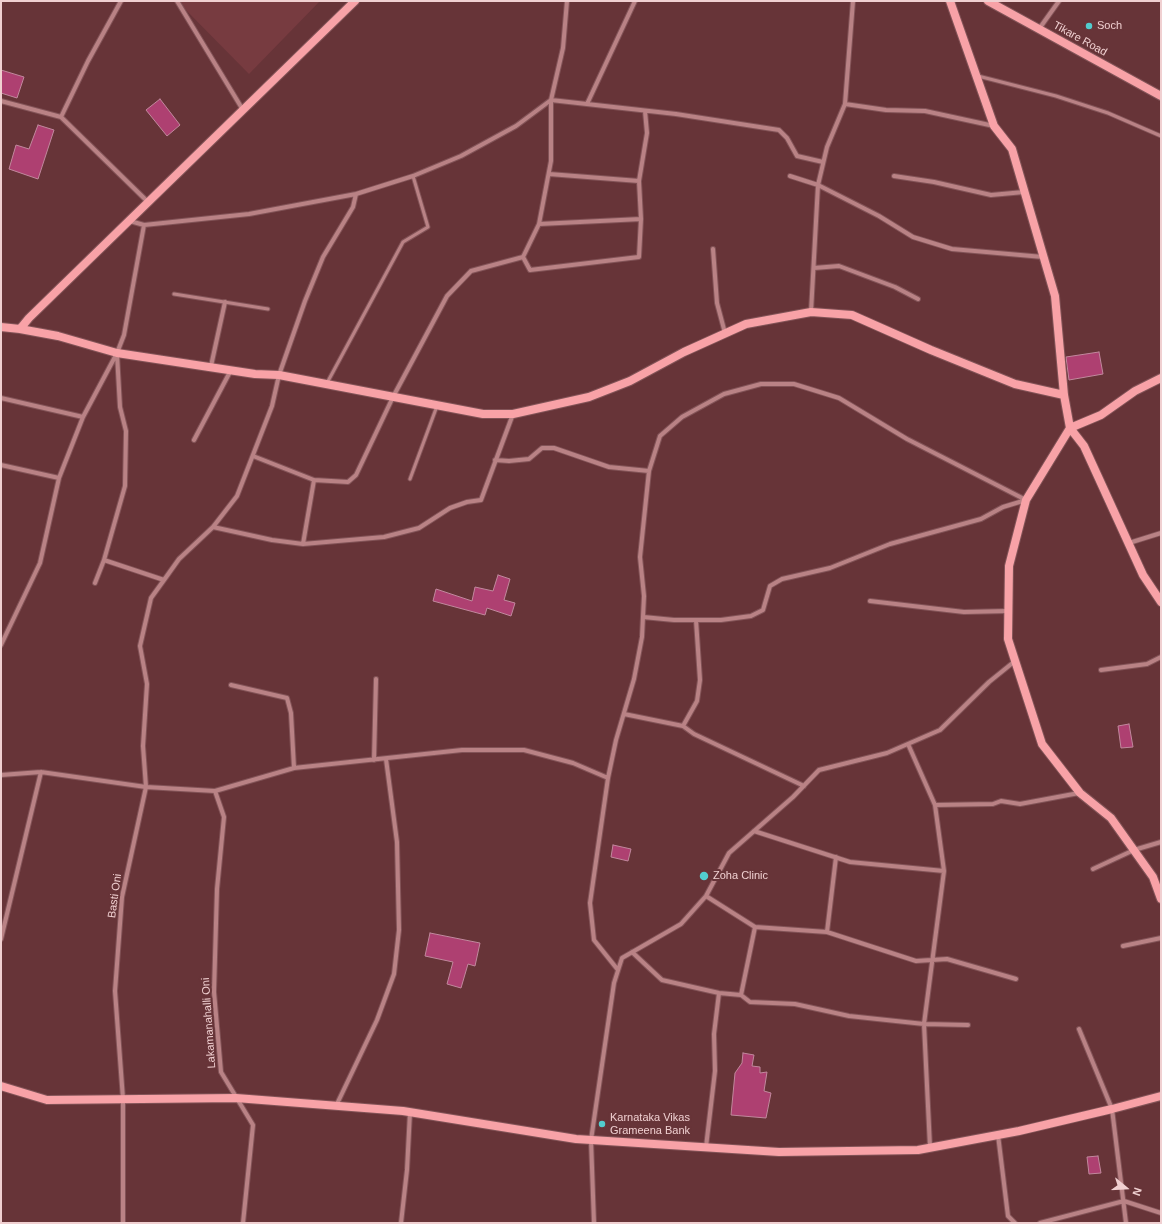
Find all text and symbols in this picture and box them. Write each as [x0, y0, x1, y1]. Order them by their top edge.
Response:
street label: Tikare Road [1051, 19, 1109, 59]
place label: Soch [1097, 19, 1122, 33]
marker: Soch [1084, 21, 1094, 31]
place label: Zoha Clinic [713, 869, 768, 883]
marker: Zoha Clinic [698, 870, 710, 882]
street label: Basti Oni [105, 873, 125, 919]
street label: Lakamanahalli Oni [199, 977, 219, 1069]
place label: Karnataka Vikas Grameena Bank [610, 1111, 690, 1137]
marker: Karnataka Vikas Grameena Bank [597, 1119, 607, 1129]
north arrow [1106, 1168, 1146, 1208]
text: N [1130, 1186, 1144, 1197]

